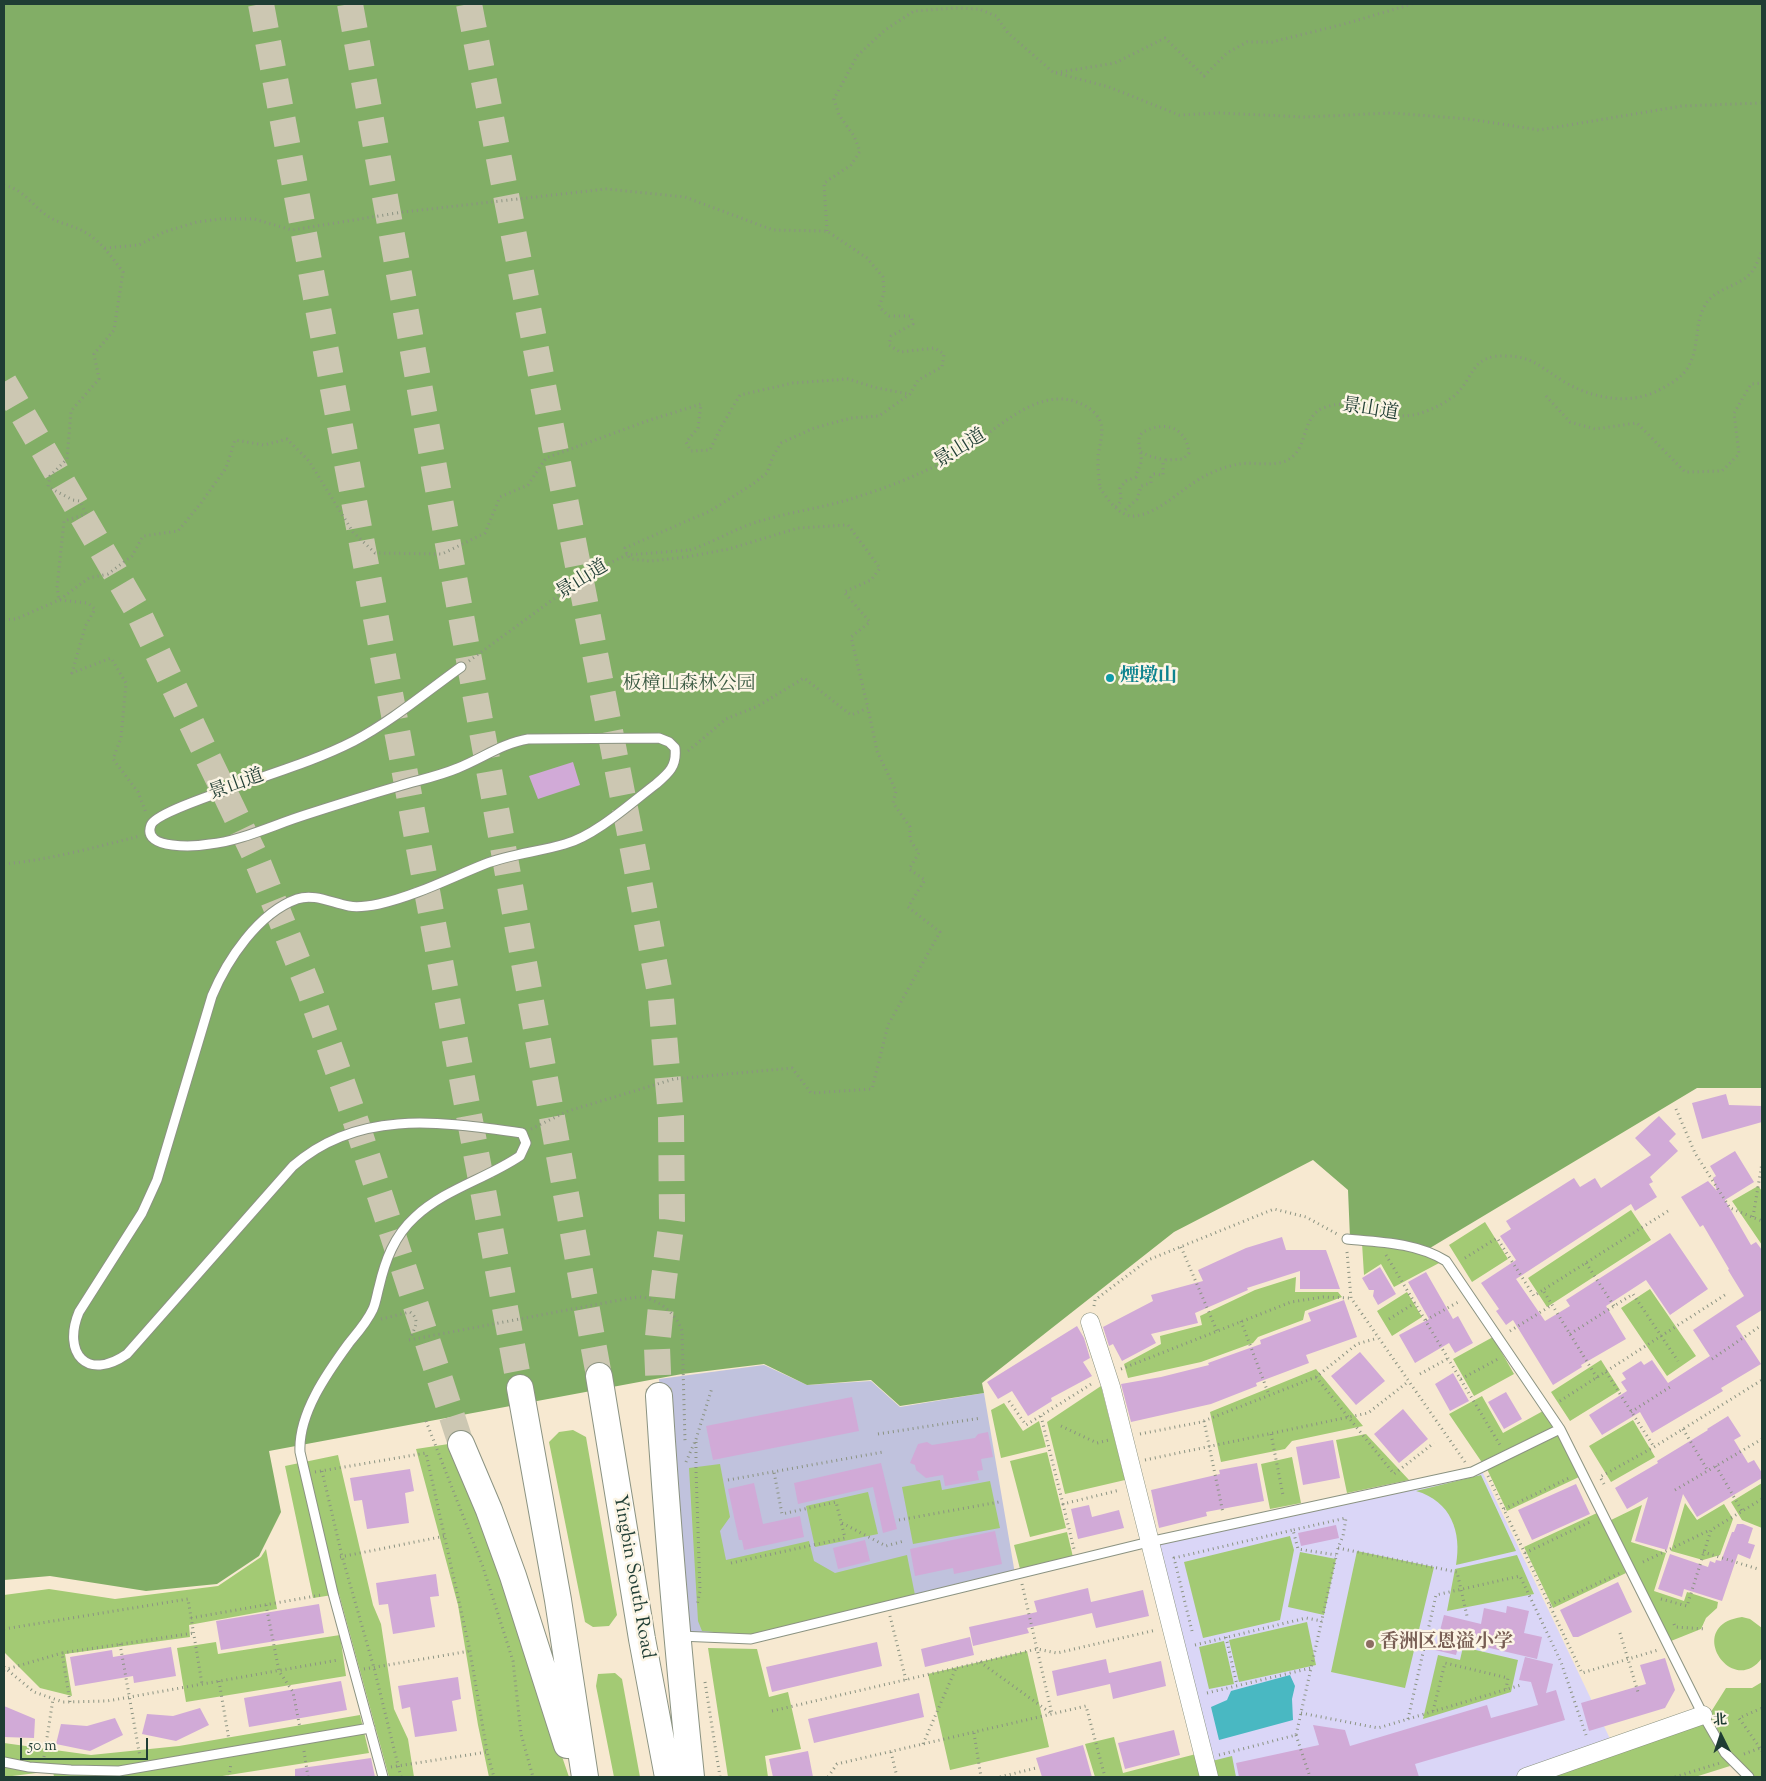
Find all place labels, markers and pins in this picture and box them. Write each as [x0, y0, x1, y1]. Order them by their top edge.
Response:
place label: 煙墩山 [1120, 667, 1177, 689]
marker: 煙墩山 [1104, 672, 1116, 684]
place label: 香洲区恩溢小学 [1380, 1633, 1513, 1655]
marker: 香洲区恩溢小学 [1364, 1638, 1376, 1650]

